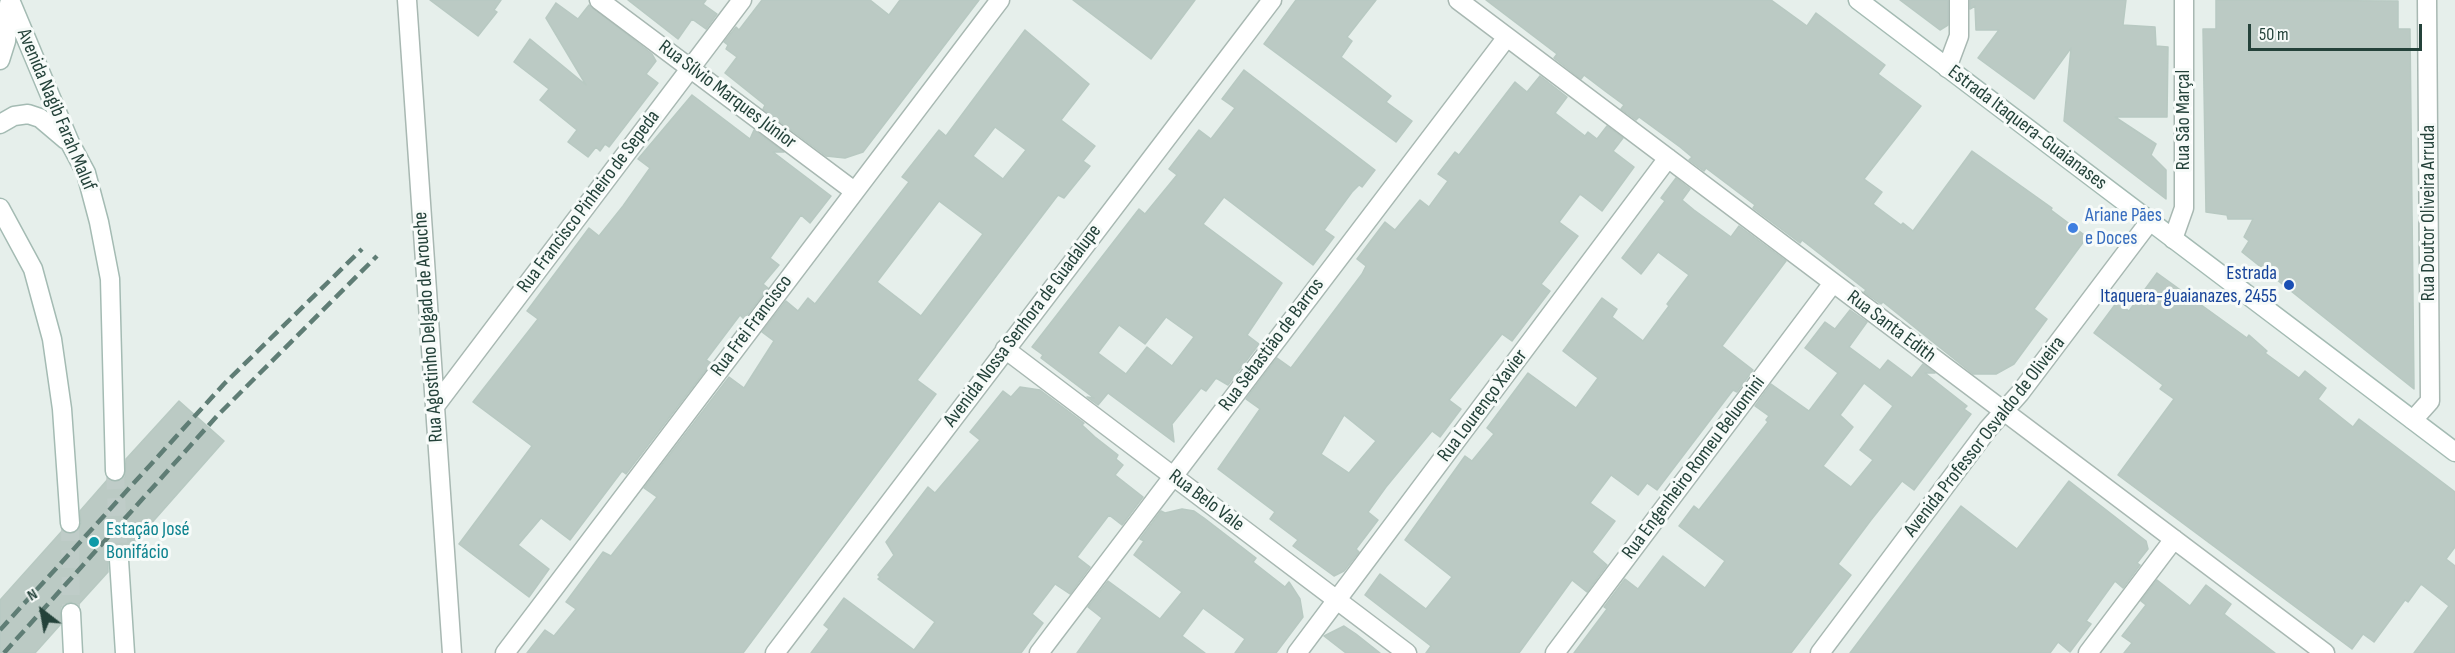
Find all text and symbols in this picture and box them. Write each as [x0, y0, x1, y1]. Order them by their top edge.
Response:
scale bar [2251, 12, 2425, 50]
text: 50 m [2259, 24, 2289, 45]
street label: Avenida Nagib Farah Maluf [11, 25, 101, 195]
street label: Rua Sílvio Marques Júnior [653, 35, 801, 155]
street label: Estrada Itaquera-Guaianases [1943, 60, 2111, 196]
street label: Rua São Marçal [2172, 70, 2196, 170]
street label: Rua Francisco Pinheiro de Sepeda [512, 106, 666, 298]
street label: Rua Doutor Oliveira Arruda [2417, 125, 2441, 301]
place label: Ariane Pães e Doces [2085, 204, 2162, 251]
street label: Rua Agostinho Delgado de Arouche [409, 211, 449, 443]
street label: Avenida Nossa Senhora de Guadalupe [939, 220, 1107, 432]
marker: Ariane Pães e Doces [2066, 221, 2080, 235]
place label: Estrada Itaquera-guaianazes, 2455 [2100, 262, 2277, 309]
street label: Rua Frei Francisco [706, 271, 798, 381]
street label: Rua Sebastião de Barros [1214, 274, 1330, 416]
marker: Estrada Itaquera-guaianazes, 2455 [2282, 278, 2296, 292]
street label: Rua Santa Edith [1842, 286, 1940, 368]
street label: Avenida Professor Osvaldo de Oliveira [1899, 332, 2071, 542]
street label: Rua Lourenço Xavier [1433, 345, 1533, 467]
street label: Rua Engenheiro Romeu Beluomini [1617, 372, 1771, 564]
street label: Rua Belo Vale [1163, 465, 1249, 537]
place label: Estação José Bonifácio [106, 518, 190, 565]
marker: Estação José Bonifácio [87, 535, 101, 549]
north arrow [12, 581, 72, 641]
text: N [24, 585, 41, 605]

